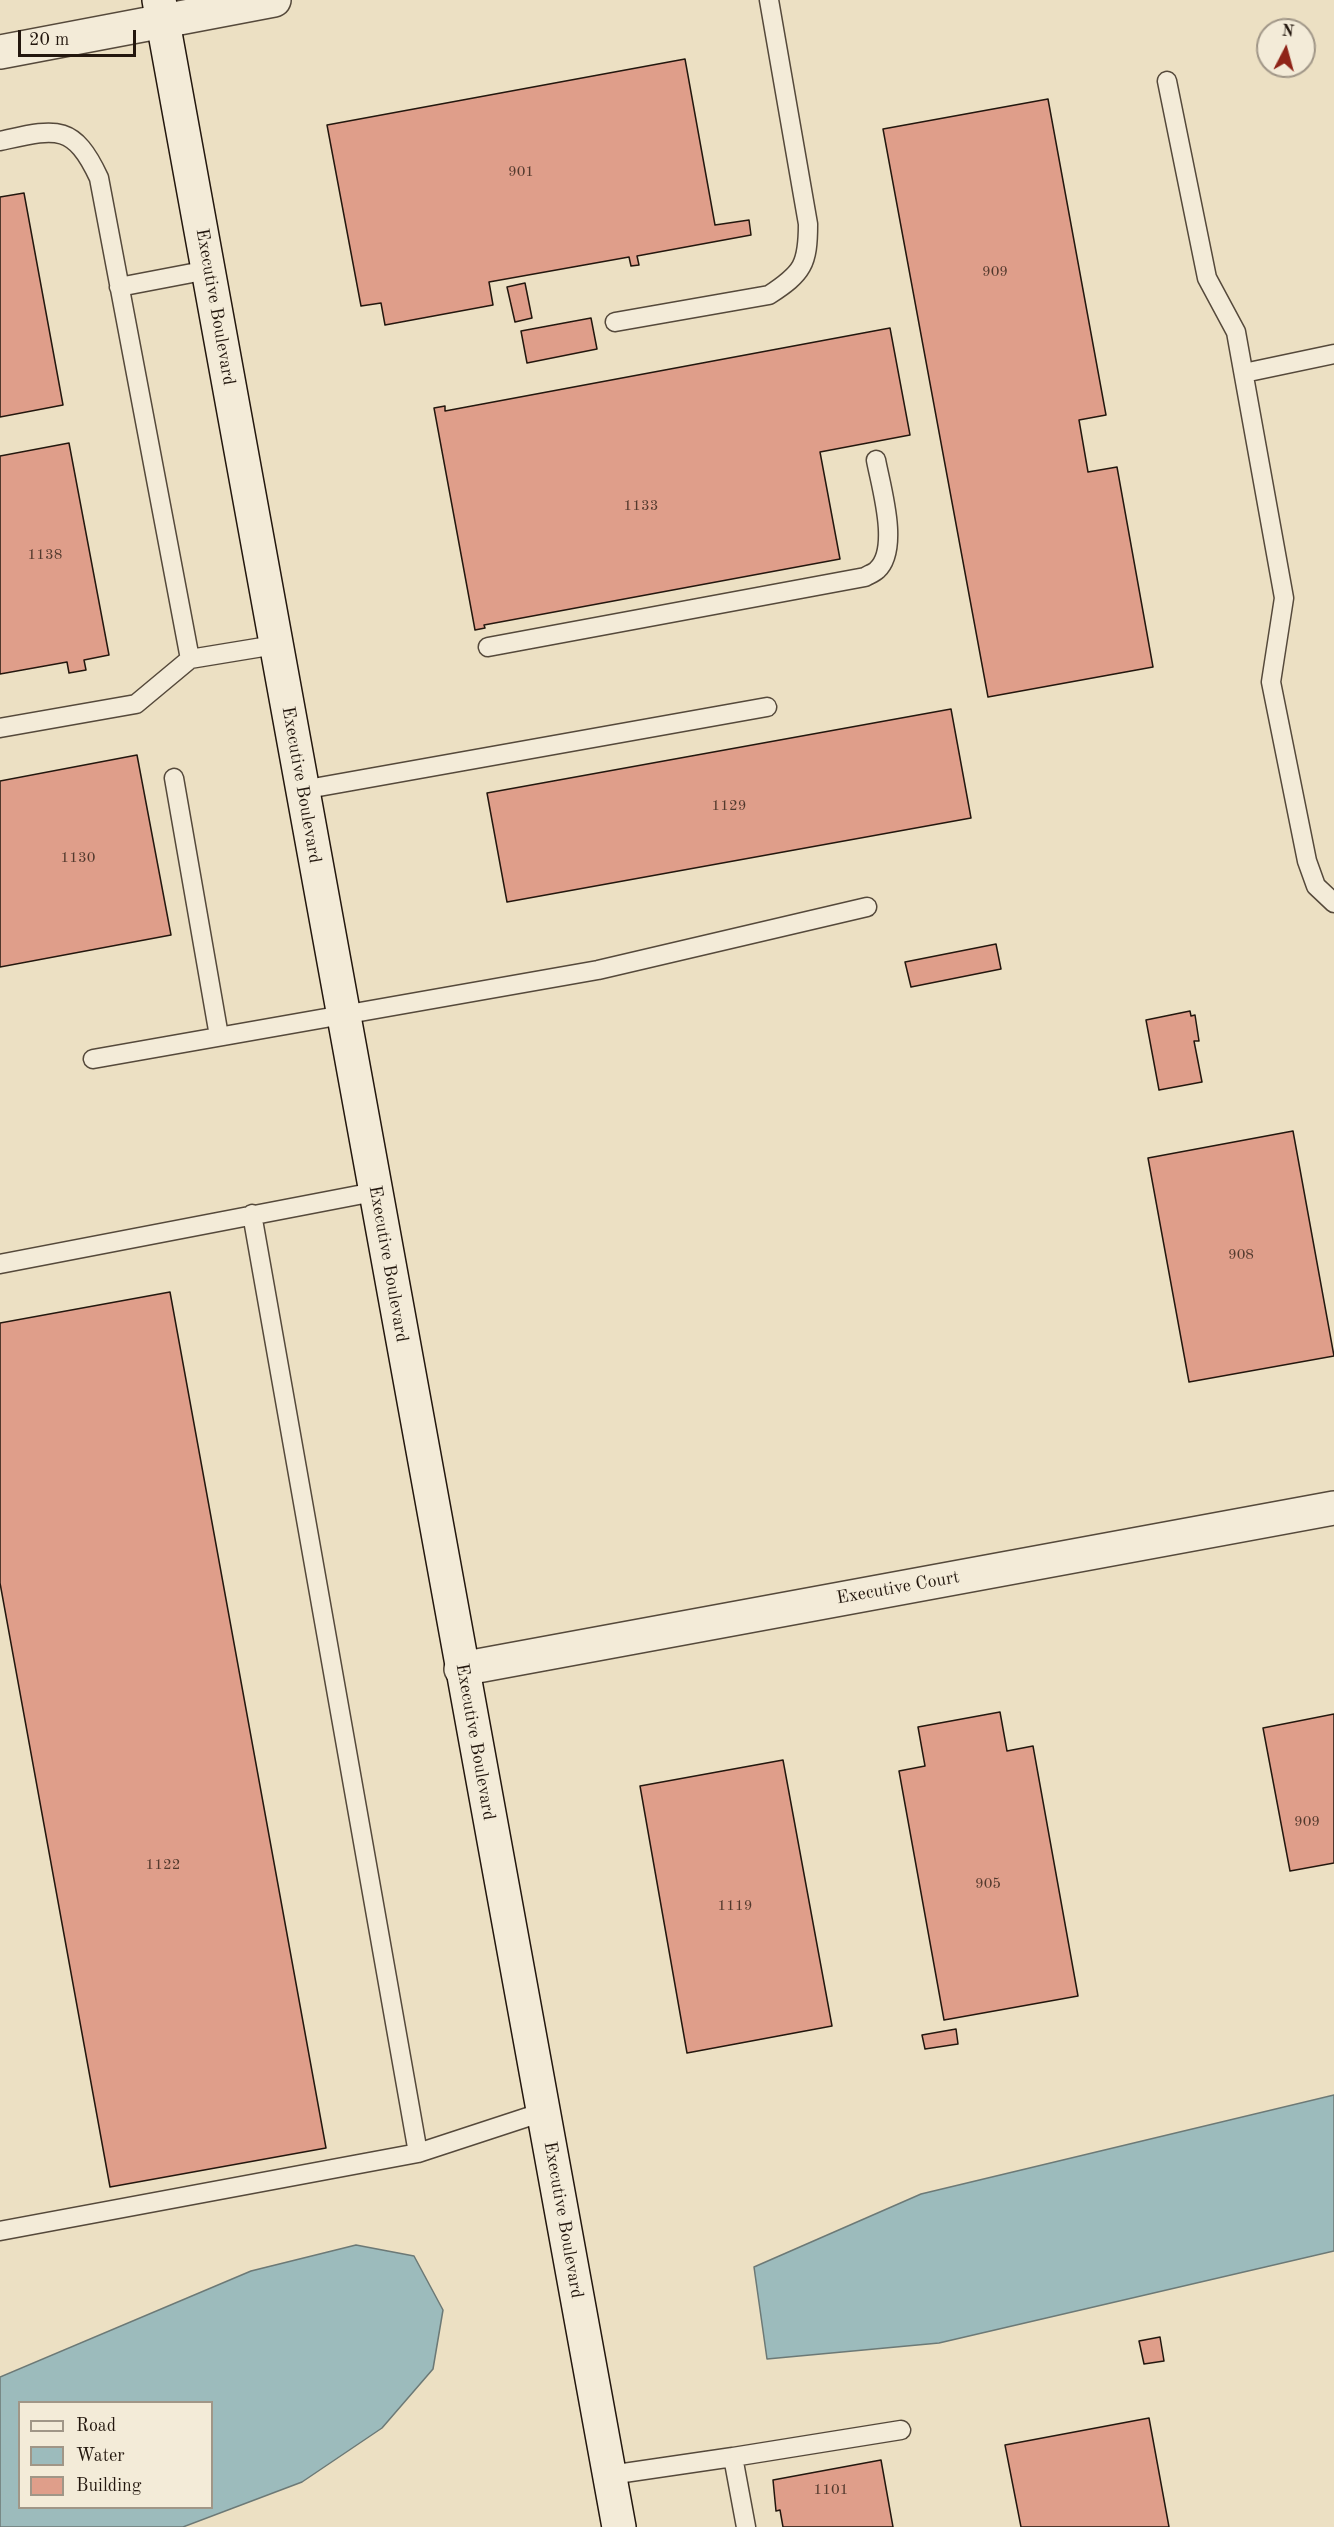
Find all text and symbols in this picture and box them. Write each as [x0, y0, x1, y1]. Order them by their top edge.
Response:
scale bar [21, 18, 140, 56]
north arrow [1256, 18, 1316, 78]
text: N [1281, 23, 1295, 41]
text: 20 m [29, 31, 69, 49]
house number: 901 [508, 163, 534, 181]
street label: Executive Boulevard [191, 227, 239, 387]
house number: 909 [982, 263, 1008, 281]
house number: 1133 [624, 497, 658, 515]
house number: 1138 [28, 546, 62, 564]
street label: Executive Boulevard [277, 705, 325, 865]
house number: 1129 [712, 797, 746, 815]
house number: 1130 [61, 849, 95, 867]
street label: Executive Boulevard [364, 1184, 412, 1344]
house number: 908 [1228, 1246, 1254, 1264]
street label: Executive Court [835, 1567, 961, 1609]
street label: Executive Boulevard [451, 1662, 499, 1822]
house number: 909 [1294, 1813, 1320, 1831]
house number: 1122 [146, 1856, 180, 1874]
house number: 905 [975, 1875, 1001, 1893]
house number: 1119 [718, 1897, 752, 1915]
street label: Executive Boulevard [539, 2140, 587, 2300]
legend [18, 2401, 213, 2509]
text: Road [76, 2417, 116, 2435]
text: Water [76, 2447, 125, 2465]
text: Building [76, 2477, 141, 2495]
house number: 1101 [814, 2481, 848, 2499]

